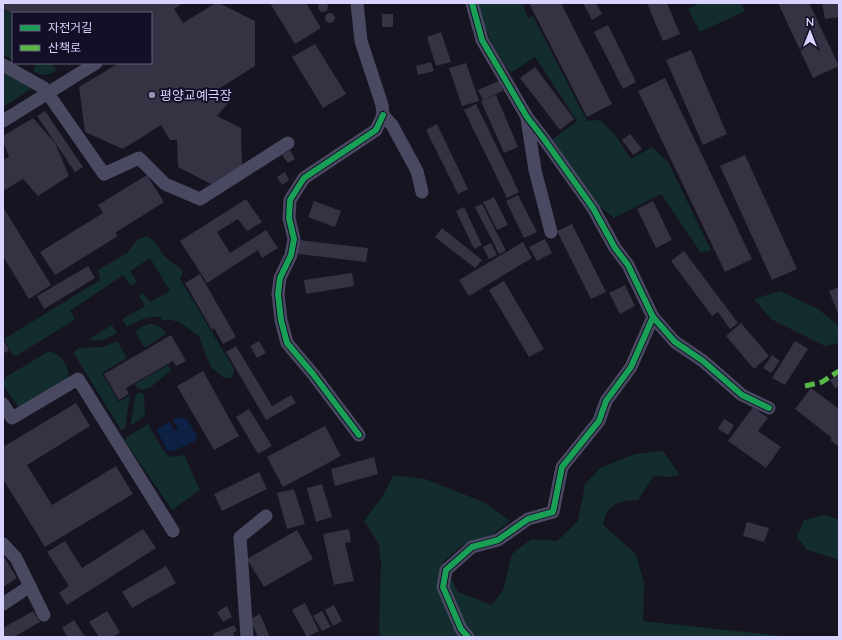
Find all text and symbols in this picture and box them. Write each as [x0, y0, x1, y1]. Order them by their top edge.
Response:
legend [12, 12, 152, 64]
north arrow [790, 12, 830, 52]
text: N [806, 15, 814, 28]
text: 자전거길 [48, 20, 92, 35]
text: 산책로 [48, 40, 81, 55]
place label: 평양교예극장 [160, 87, 232, 103]
marker: 평양교예극장 [147, 90, 157, 100]

